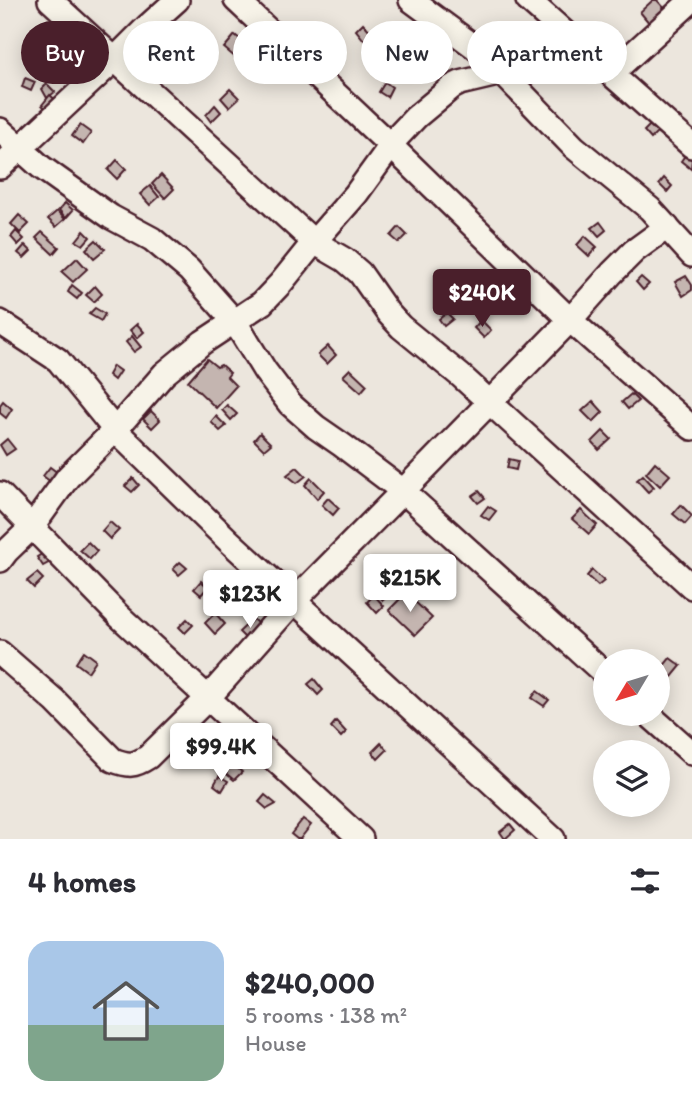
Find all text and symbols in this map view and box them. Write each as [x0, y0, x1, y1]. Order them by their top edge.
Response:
chip: Buy [21, 21, 109, 84]
chip: Rent [123, 21, 219, 84]
chip: Filters [233, 21, 347, 84]
chip: New [361, 21, 453, 84]
chip: Apartment [467, 21, 627, 84]
pin: $240K [433, 270, 531, 329]
text: $240K [449, 278, 515, 306]
pin: $215K [361, 554, 459, 614]
text: $215K [379, 563, 441, 591]
pin: $123K [201, 570, 299, 630]
text: $123K [219, 579, 281, 607]
north arrow [593, 649, 670, 726]
map controls [593, 649, 670, 817]
pin: $99.4K [164, 724, 278, 783]
text: $99.4K [186, 732, 256, 760]
button: layers [593, 740, 670, 817]
icon: filters [626, 862, 664, 900]
text: 4 homes [28, 863, 136, 900]
text: $240,000 [245, 964, 375, 1001]
icon: home [84, 969, 168, 1053]
text: 5 rooms · 138 m² [245, 1001, 407, 1029]
text: House [245, 1029, 307, 1057]

